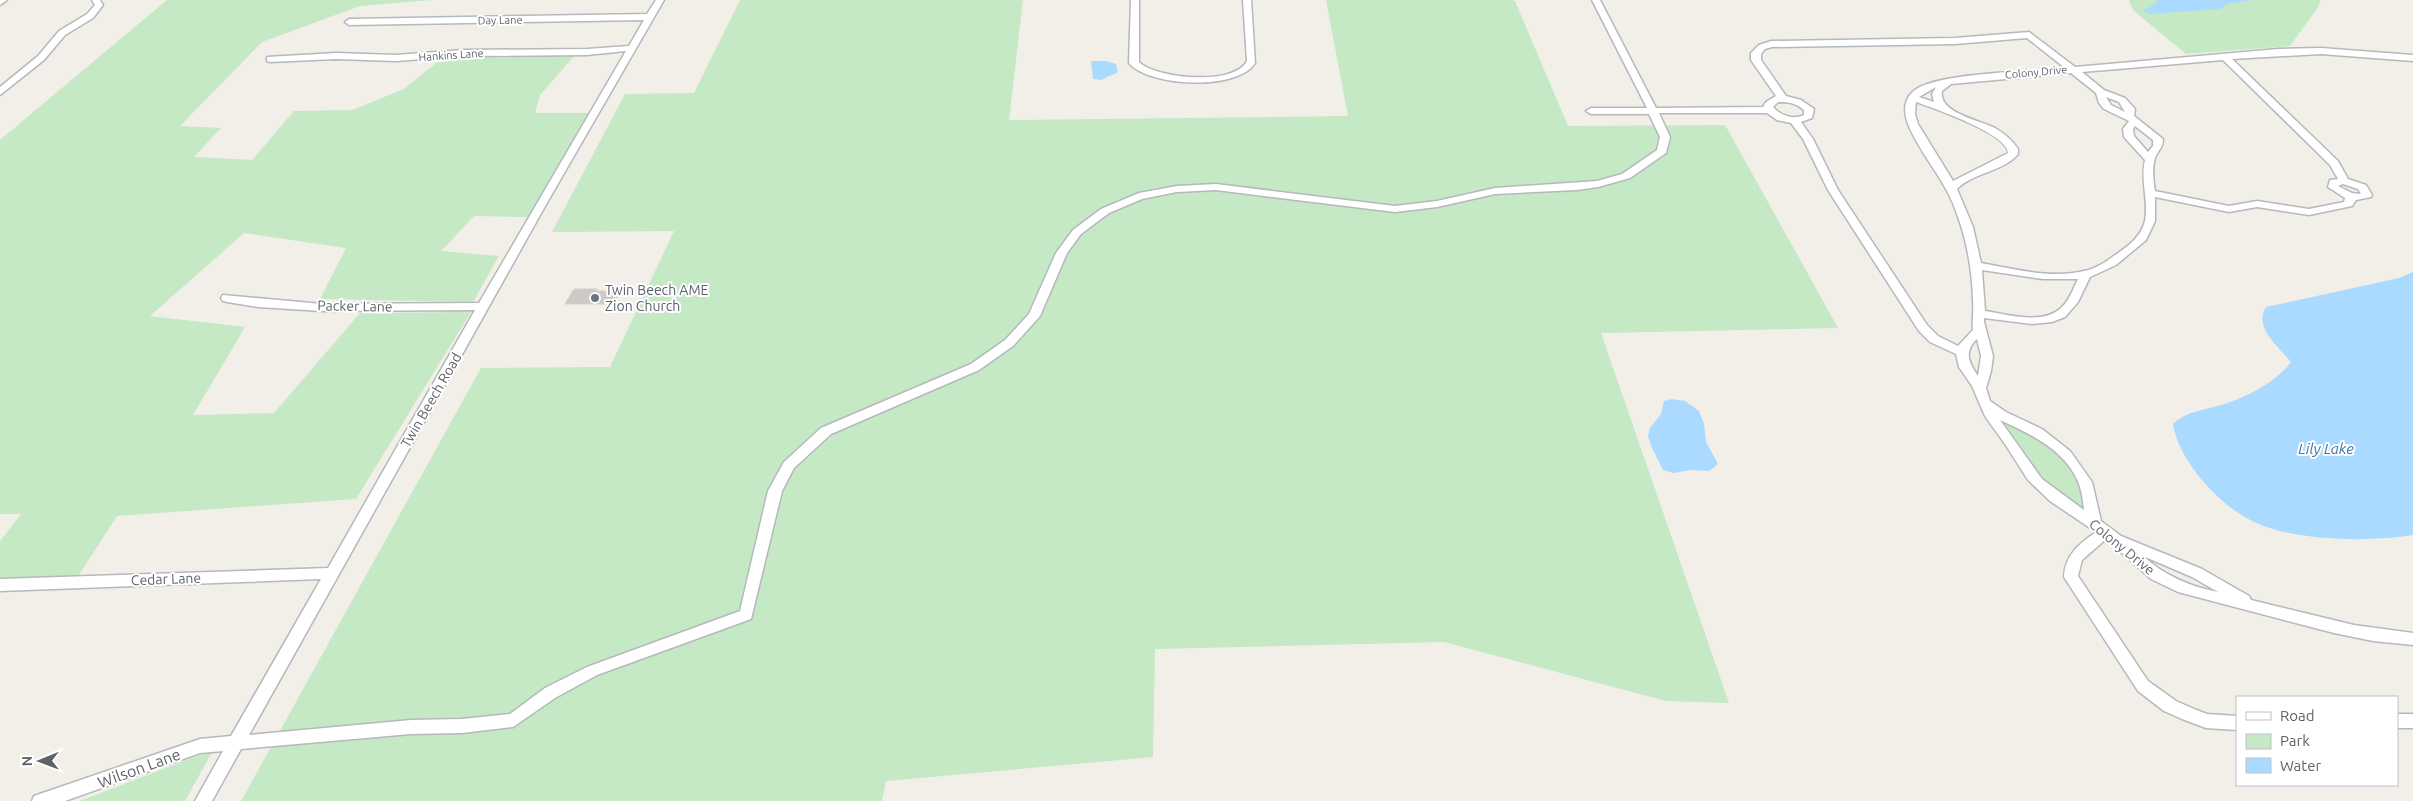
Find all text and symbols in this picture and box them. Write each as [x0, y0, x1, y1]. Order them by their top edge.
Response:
street label: Day Lane [477, 14, 523, 26]
street label: Hankins Lane [418, 47, 484, 63]
street label: Colony Drive [2004, 63, 2068, 81]
place label: Twin Beech AME Zion Church [605, 282, 709, 314]
marker: Twin Beech AME Zion Church [589, 292, 601, 304]
street label: Packer Lane [317, 297, 393, 315]
street label: Twin Beech Road [397, 350, 465, 450]
water label: Lily Lake [2298, 440, 2354, 457]
street label: Colony Drive [2086, 516, 2158, 578]
street label: Cedar Lane [131, 570, 201, 588]
legend [2236, 696, 2398, 786]
text: Road [2280, 707, 2315, 724]
text: Park [2280, 732, 2310, 749]
north arrow [15, 736, 65, 786]
street label: Wilson Lane [95, 745, 183, 791]
text: N [19, 756, 35, 767]
text: Water [2280, 757, 2321, 774]

